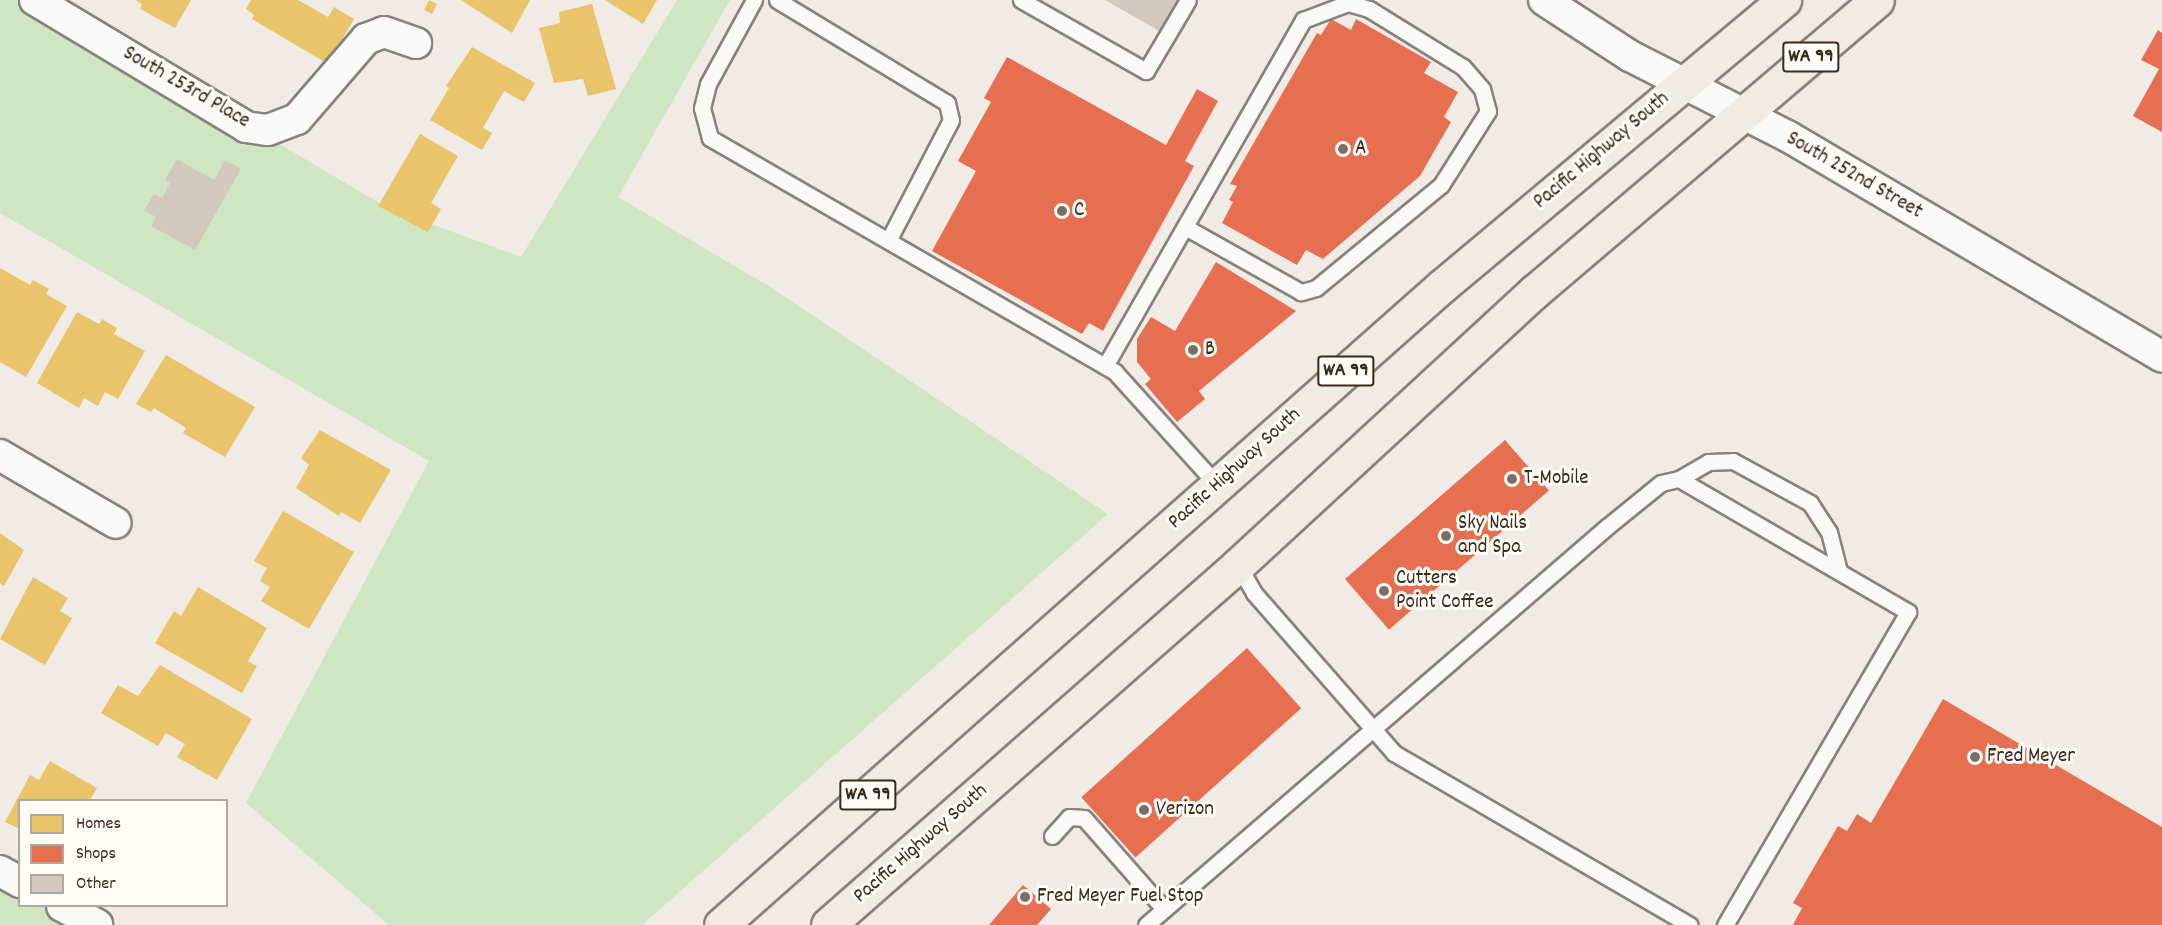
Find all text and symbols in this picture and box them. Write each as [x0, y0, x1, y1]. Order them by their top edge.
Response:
road number: WA 99 [1781, 40, 1841, 74]
street label: South 253rd Place [118, 41, 254, 135]
street label: Pacific Highway South [1529, 87, 1675, 215]
street label: South 252nd Street [1781, 127, 1927, 225]
place label: A [1355, 136, 1366, 162]
marker: A [1336, 142, 1350, 156]
place label: C [1074, 198, 1084, 224]
marker: C [1055, 204, 1069, 218]
place label: B [1205, 337, 1215, 363]
marker: B [1186, 343, 1200, 357]
road number: WA 99 [1316, 354, 1376, 388]
street label: Pacific Highway South [1163, 403, 1307, 535]
place label: T-Mobile [1524, 466, 1588, 492]
marker: T-Mobile [1505, 472, 1519, 486]
place label: Sky Nails and Spa [1458, 511, 1527, 561]
marker: Sky Nails and Spa [1439, 529, 1453, 543]
place label: Cutters Point Coffee [1396, 566, 1493, 616]
marker: Cutters Point Coffee [1377, 584, 1391, 598]
place label: Fred Meyer [1987, 744, 2075, 770]
marker: Fred Meyer [1968, 750, 1982, 764]
road number: WA 99 [838, 778, 898, 812]
street label: Pacific Highway South [849, 779, 993, 909]
place label: Verizon [1156, 797, 1214, 823]
legend [18, 799, 228, 907]
marker: Verizon [1137, 803, 1151, 817]
text: Homes [76, 812, 121, 837]
text: Shops [76, 842, 116, 867]
text: Other [76, 872, 116, 897]
place label: Fred Meyer Fuel Stop [1037, 884, 1203, 910]
marker: Fred Meyer Fuel Stop [1018, 890, 1032, 904]

